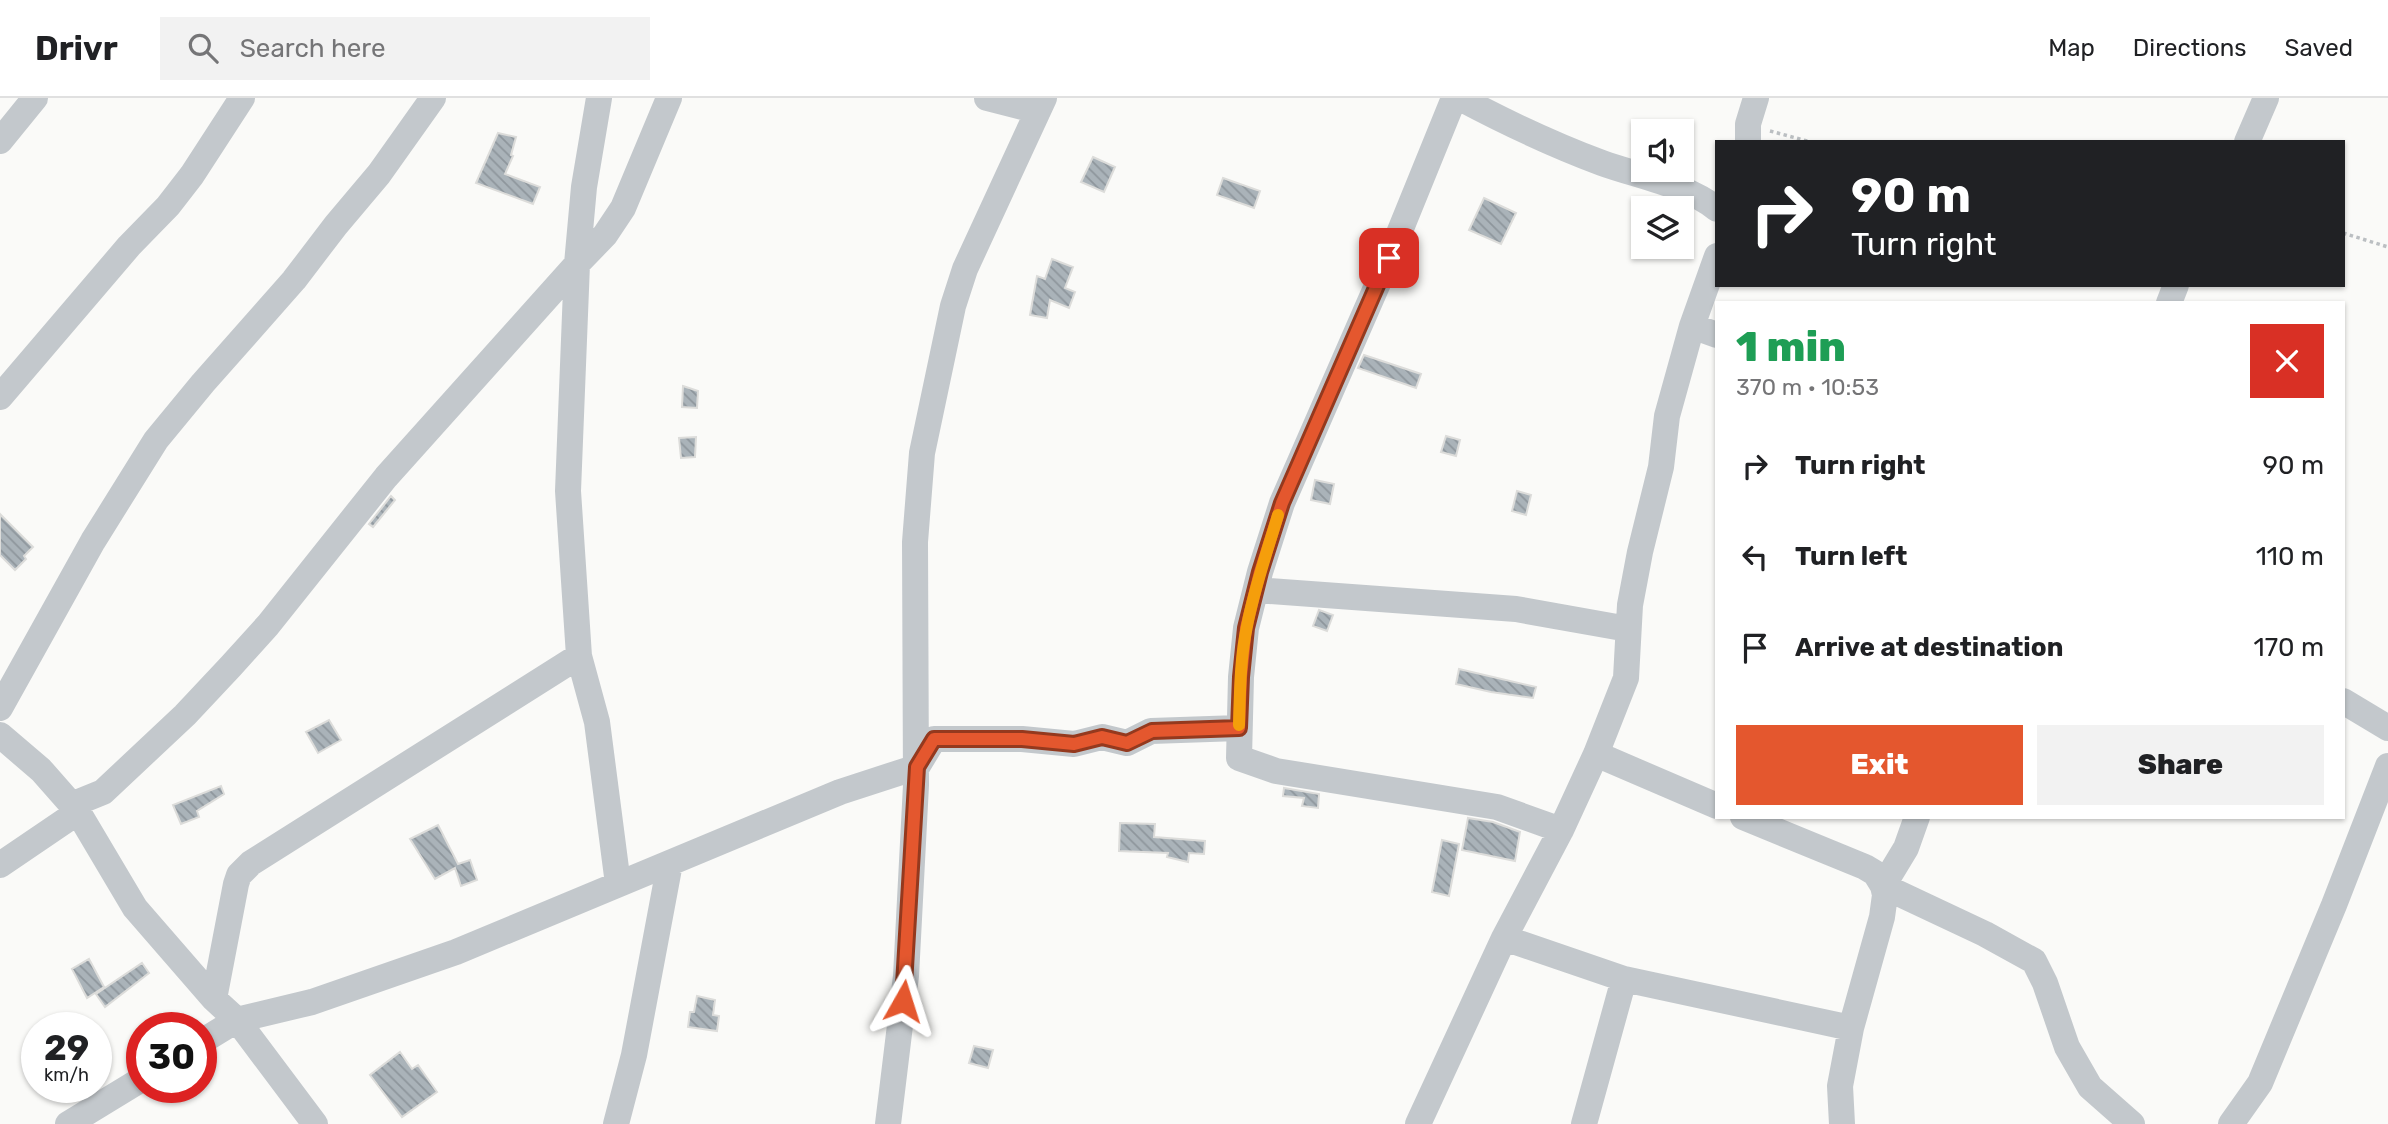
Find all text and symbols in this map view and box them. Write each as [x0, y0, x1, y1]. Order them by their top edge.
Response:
search box [160, 17, 650, 80]
text: Drivr [35, 29, 118, 68]
icon: search [184, 29, 222, 67]
text: Search here [240, 33, 386, 64]
text: Map [2048, 34, 2095, 62]
text: Directions [2133, 34, 2246, 62]
text: Saved [2284, 34, 2353, 62]
map controls [1631, 119, 1694, 259]
button: sound [1631, 119, 1694, 182]
text: 90 m [1851, 166, 1971, 224]
icon: right [1736, 168, 1827, 259]
button: layers [1631, 196, 1694, 259]
text: Turn right [1851, 225, 1996, 263]
pin [1359, 228, 1419, 288]
icon: arrive [1370, 239, 1408, 277]
text: 1 min [1736, 322, 1846, 372]
button: close [2250, 324, 2324, 398]
text: 370 m · 10:53 [1736, 373, 1879, 401]
icon: right [1736, 447, 1774, 485]
text: Turn right [1795, 450, 1925, 481]
text: 90 m [2263, 450, 2324, 481]
icon: left [1736, 538, 1774, 576]
text: Turn left [1795, 541, 1907, 572]
text: 110 m [2256, 541, 2324, 572]
icon: arrive [1736, 629, 1774, 667]
text: Arrive at destination [1795, 632, 2063, 663]
text: 170 m [2254, 632, 2324, 663]
button: Exit [1736, 725, 2023, 805]
button: Share [2037, 725, 2324, 805]
position arrow [866, 964, 940, 1038]
speed limit sign: 30 [126, 1012, 217, 1103]
text: 29 [44, 1027, 89, 1069]
text: km/h [44, 1064, 89, 1086]

